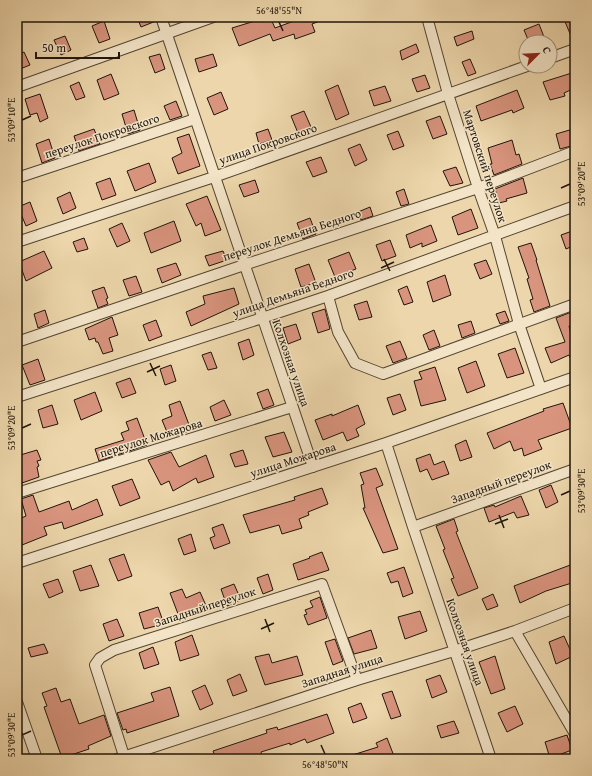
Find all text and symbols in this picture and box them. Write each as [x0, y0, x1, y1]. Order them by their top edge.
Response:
text: 56°48'55"N [256, 3, 302, 18]
scale bar [36, 34, 119, 60]
north arrow [518, 34, 558, 74]
text: 50 m [42, 39, 66, 56]
text: С [539, 44, 556, 56]
text: 53°09'10"E [4, 98, 19, 142]
street label: Мартовский переулок [459, 107, 512, 225]
street label: переулок Покровского [42, 109, 161, 162]
street label: улица Покровского [216, 119, 319, 169]
text: 53°09'20"E [574, 162, 589, 206]
street label: переулок Демьяна Бедного [221, 204, 363, 265]
street label: улица Демьяна Бедного [229, 264, 356, 322]
street label: Колхозная улица [269, 317, 314, 409]
text: 53°09'20"E [4, 406, 19, 450]
street label: переулок Можарова [97, 414, 205, 461]
street label: улица Можарова [247, 438, 338, 482]
street label: Западный переулок [448, 455, 554, 508]
text: 53°09'30"E [574, 469, 589, 513]
street label: Западный переулок [152, 582, 258, 631]
street label: Колхозная улица [443, 596, 488, 688]
street label: Западная улица [299, 649, 385, 692]
text: 53°09'30"E [4, 713, 19, 757]
text: 56°48'50"N [302, 757, 348, 772]

